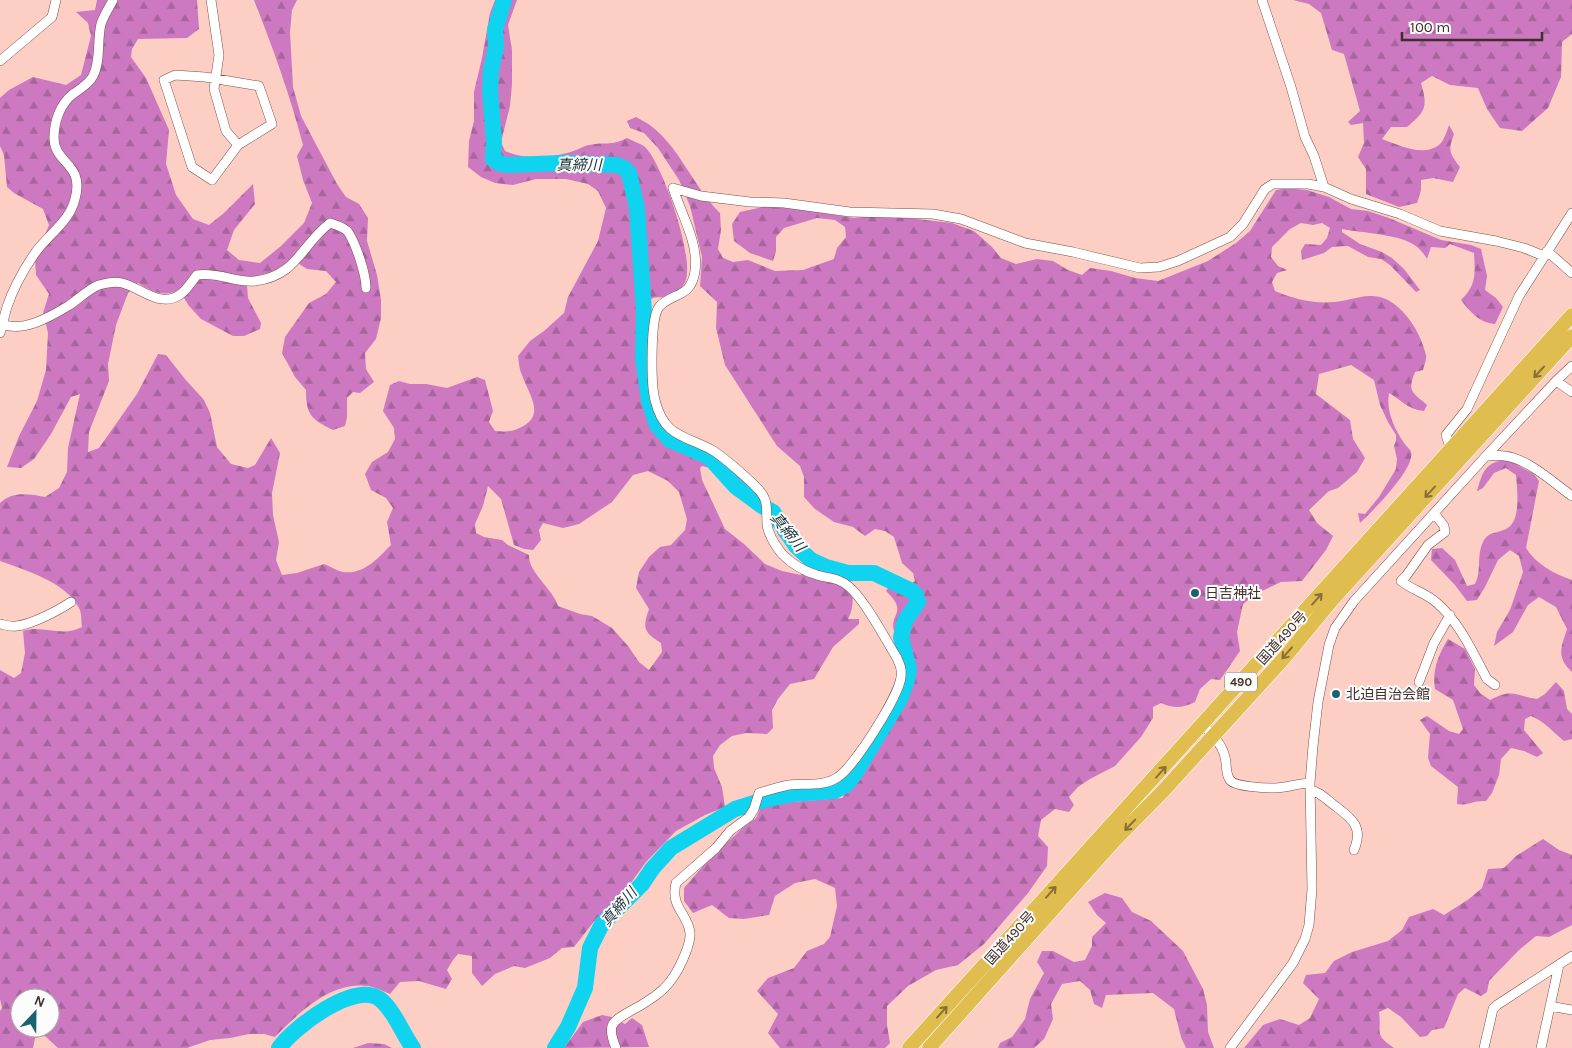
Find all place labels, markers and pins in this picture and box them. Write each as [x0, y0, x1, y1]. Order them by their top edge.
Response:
place label: 日吉神社 [1205, 585, 1261, 602]
marker: 日吉神社 [1189, 587, 1201, 599]
place label: 北迫自治会館 [1346, 686, 1430, 703]
marker: 北迫自治会館 [1330, 688, 1342, 700]

